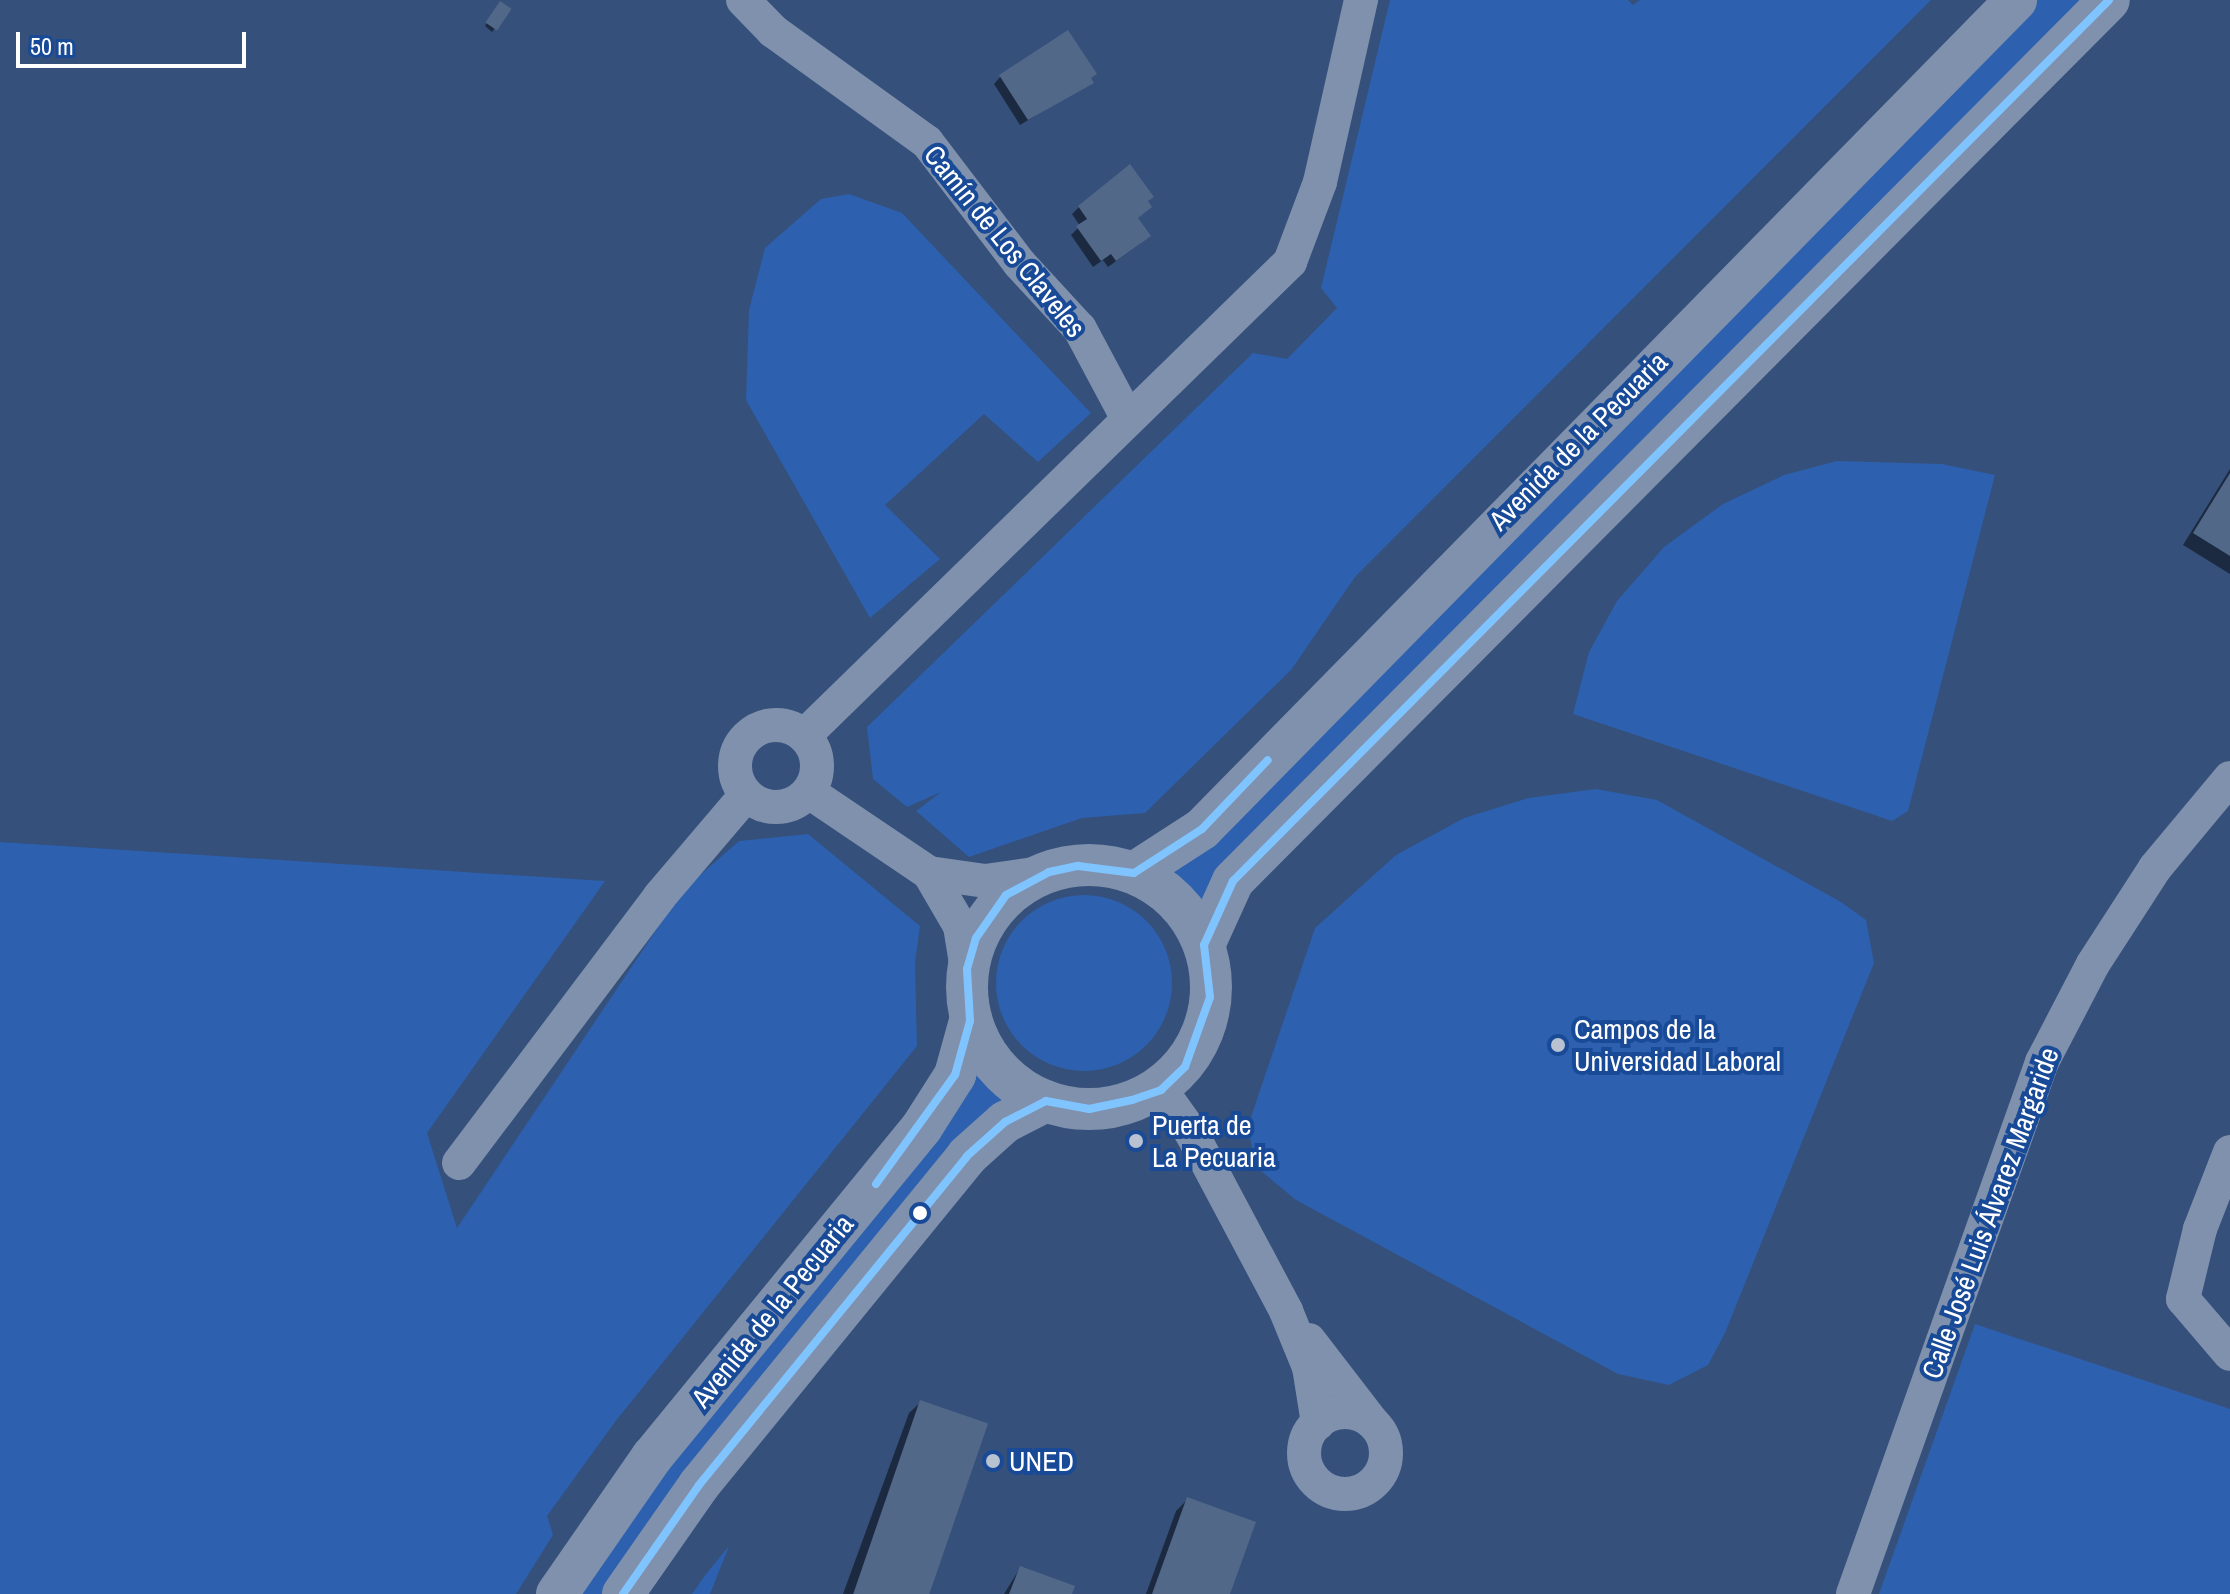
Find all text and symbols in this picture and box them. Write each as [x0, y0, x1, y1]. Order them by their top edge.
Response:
scale bar [20, 16, 250, 66]
text: 50 m [30, 30, 74, 62]
street label: Camín de Los Claveles [917, 138, 1093, 344]
street label: Avenida de la Pecuaria [1482, 345, 1674, 537]
place label: Campos de la Universidad Laboral [1574, 1012, 1781, 1078]
marker: Campos de la Universidad Laboral [1549, 1036, 1567, 1054]
street label: Calle José Luis Álvarez Margaride [1914, 1042, 2066, 1384]
place label: Puerta de La Pecuaria [1152, 1108, 1276, 1174]
marker: Puerta de La Pecuaria [1127, 1132, 1145, 1150]
unlabelled marker [912, 1205, 928, 1221]
street label: Avenida de la Pecuaria [684, 1208, 860, 1414]
place label: UNED [1009, 1444, 1074, 1478]
marker: UNED [984, 1452, 1002, 1470]

